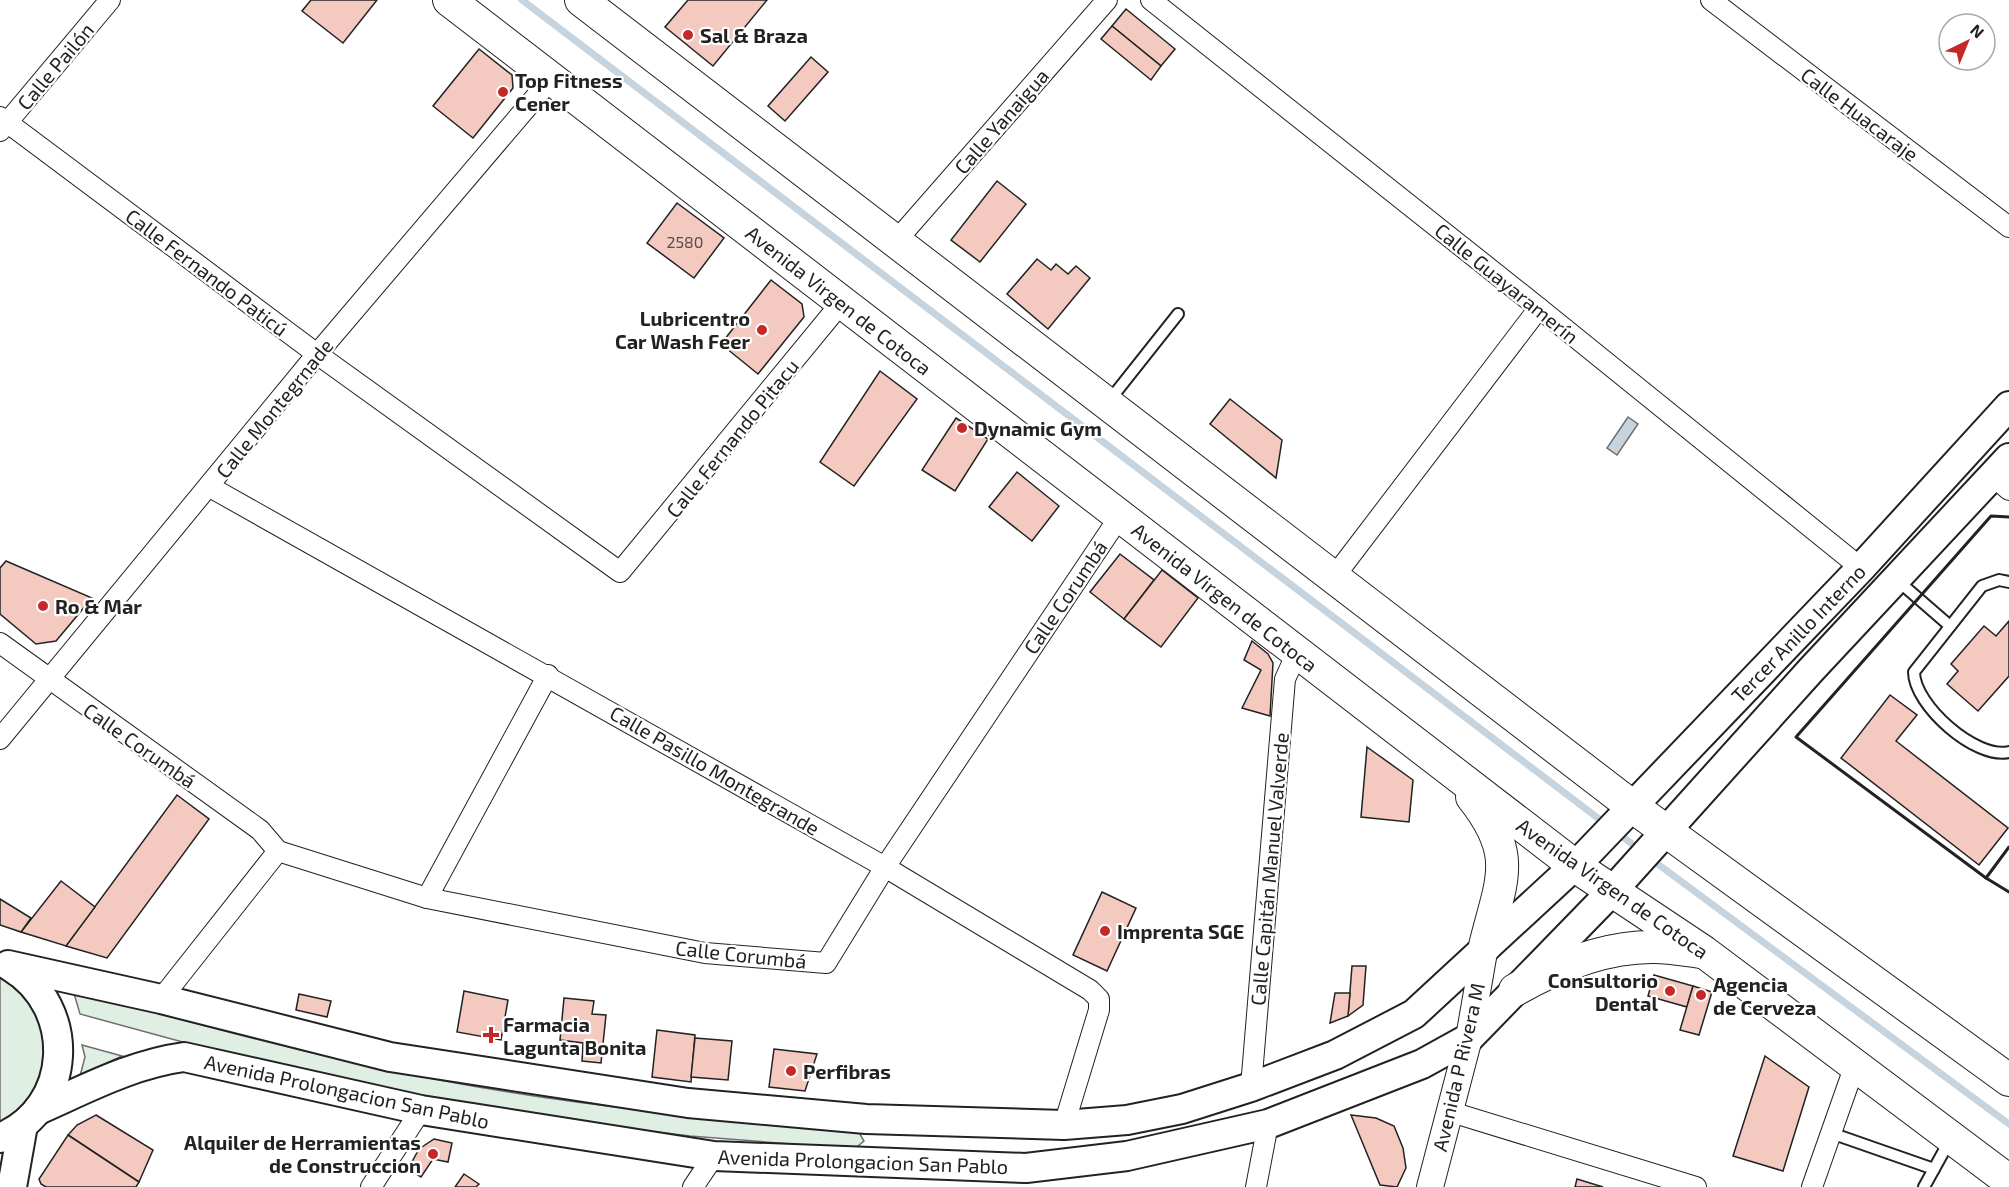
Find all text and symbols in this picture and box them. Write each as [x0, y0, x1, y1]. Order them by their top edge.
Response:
north arrow [1937, 12, 1997, 72]
street label: Calle Pailón [12, 18, 98, 114]
text: N [1967, 20, 1988, 42]
place label: Sal & Braza [700, 23, 808, 47]
marker: Sal & Braza [681, 28, 695, 42]
street label: Calle Huacaraje [1797, 62, 1923, 166]
street label: Calle Yanaigua [949, 64, 1053, 178]
place label: Top Fitness Cener [515, 68, 623, 115]
marker: Top Fitness Cener [496, 85, 510, 99]
street label: Calle Fernando Paticú [121, 203, 293, 341]
street label: Calle Guayaramerín [1430, 218, 1584, 348]
street label: Avenida Virgen de Cotoca [742, 220, 936, 380]
house number: 2580 [667, 232, 703, 251]
place label: Lubricentro Car Wash Feer [615, 306, 750, 353]
marker: Lubricentro Car Wash Feer [755, 323, 769, 337]
street label: Calle Montegrnade [210, 333, 338, 483]
street label: Calle Fernando Pitacu [661, 354, 803, 522]
place label: Dynamic Gym [974, 416, 1102, 441]
marker: Dynamic Gym [955, 421, 969, 435]
street label: Avenida Virgen de Cotoca [1128, 517, 1322, 677]
street label: Calle Corumbá [1018, 536, 1112, 658]
street label: Tercer Anillo Interno [1726, 559, 1870, 707]
place label: Ro & Mar [55, 594, 142, 618]
marker: Ro & Mar [36, 599, 50, 613]
street label: Calle Corumbá [79, 697, 201, 793]
street label: Calle Pasillo Montegrande [606, 700, 824, 840]
street label: Calle Capitán Manuel Valverde [1245, 731, 1293, 1007]
street label: Avenida Virgen de Cotoca [1513, 813, 1713, 963]
place label: Imprenta SGE [1117, 919, 1244, 943]
marker: Imprenta SGE [1098, 924, 1112, 938]
street label: Calle Corumbá [674, 935, 808, 973]
place label: Consultorio Dental [1548, 968, 1658, 1015]
place label: Agencia de Cerveza [1713, 972, 1816, 1019]
street label: Avenida P Rivera M [1427, 980, 1489, 1154]
marker: Consultorio Dental [1663, 984, 1677, 998]
marker: Agencia de Cerveza [1694, 988, 1708, 1002]
place label: Farmacia Lagunta Bonita [503, 1012, 646, 1059]
marker: Farmacia Lagunta Bonita [484, 1028, 498, 1042]
street label: Avenida Prolongacion San Pablo [202, 1049, 492, 1133]
place label: Perfibras [803, 1059, 891, 1083]
marker: Perfibras [784, 1064, 798, 1078]
place label: Alquiler de Herramientas de Construccion [184, 1130, 421, 1177]
street label: Avenida Prolongacion San Pablo [717, 1144, 1009, 1178]
marker: Alquiler de Herramientas de Construccion [426, 1147, 440, 1161]

